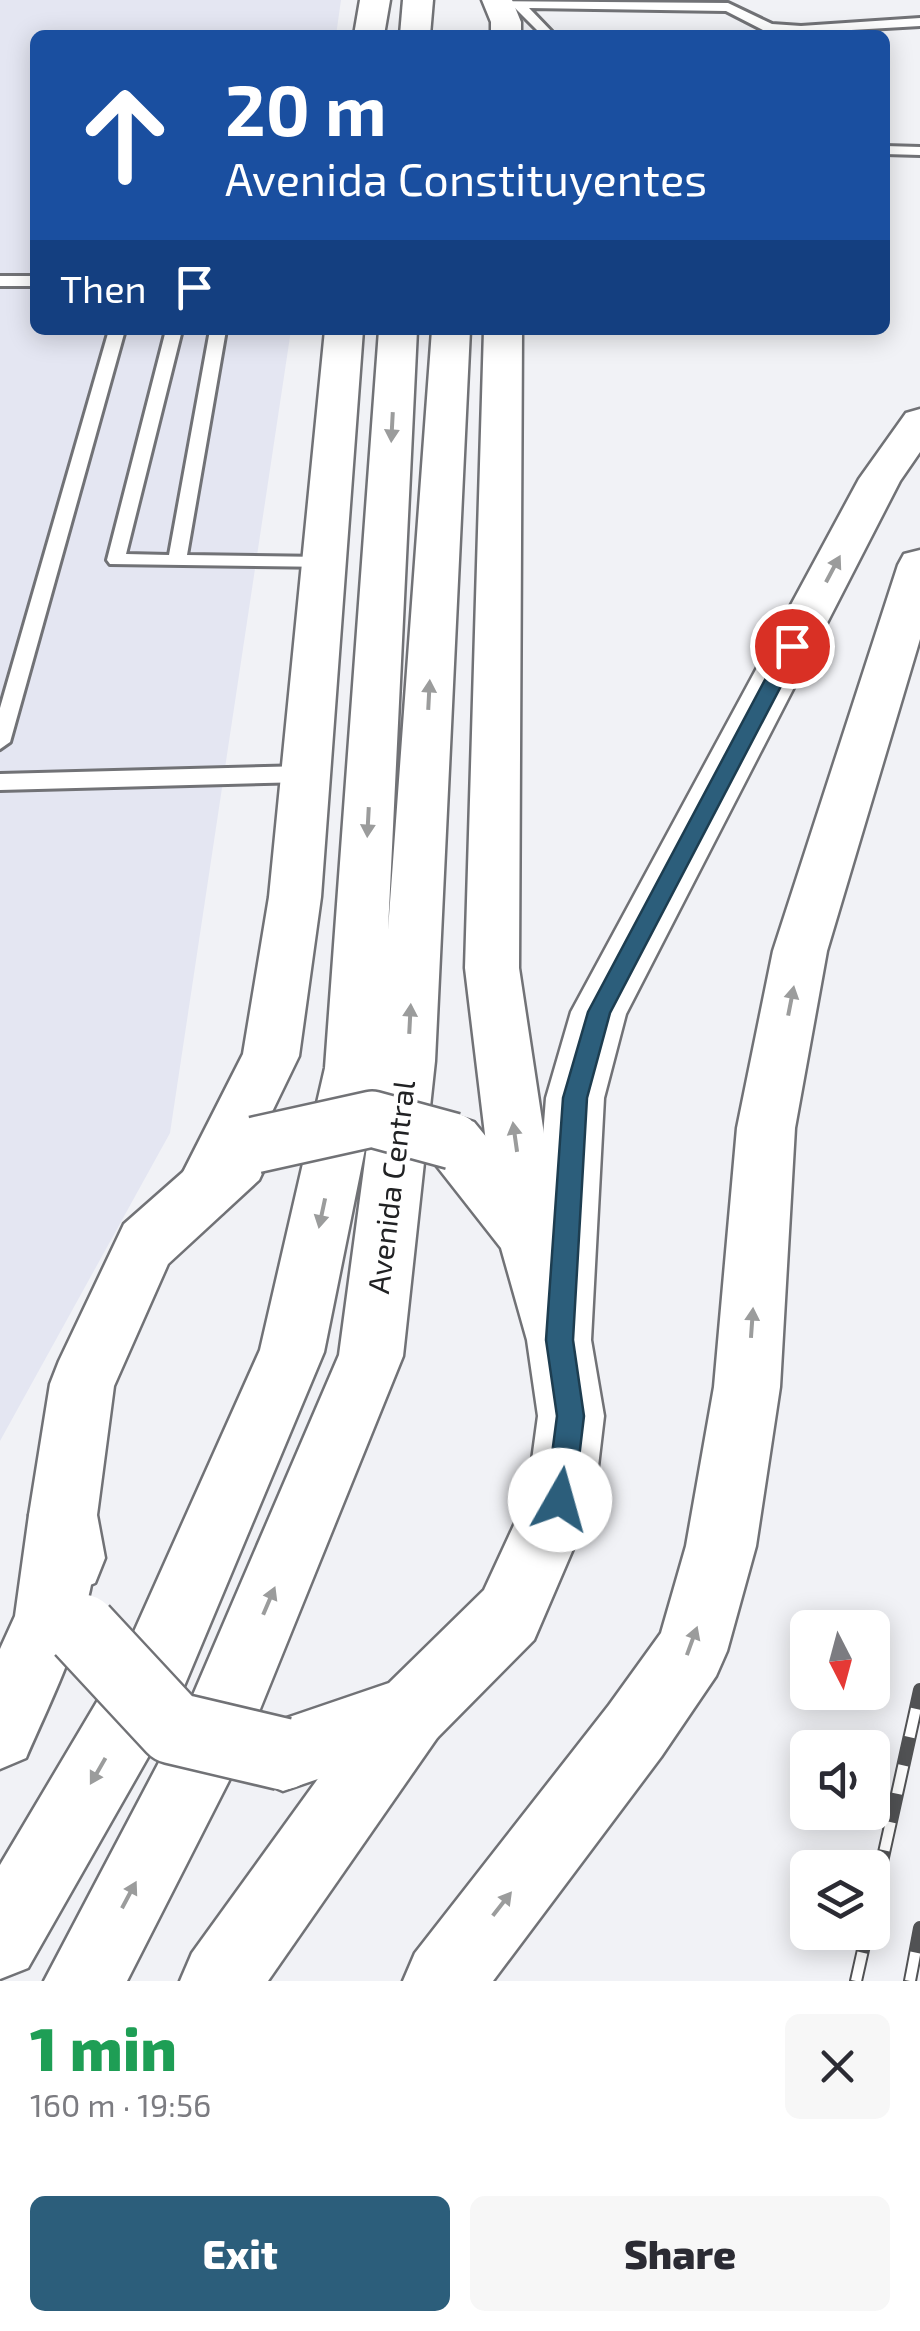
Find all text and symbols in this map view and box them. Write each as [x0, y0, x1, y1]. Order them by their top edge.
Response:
text: 20 m [225, 66, 387, 150]
icon: ahead [60, 70, 190, 200]
text: Avenida Constituyentes [225, 151, 707, 205]
icon: arrive [167, 260, 222, 315]
text: Then [60, 265, 147, 311]
one-way arrow [384, 412, 400, 444]
one-way arrow [824, 554, 841, 583]
pin [750, 604, 835, 689]
icon: arrive [765, 619, 820, 674]
one-way arrow [421, 678, 437, 710]
one-way arrow [360, 806, 376, 838]
one-way arrow [783, 985, 799, 1016]
one-way arrow [402, 1003, 418, 1035]
street label: Avenida Central [359, 1078, 421, 1295]
one-way arrow [506, 1121, 522, 1153]
one-way arrow [314, 1198, 329, 1229]
one-way arrow [744, 1307, 760, 1338]
position arrow [508, 1448, 612, 1552]
one-way arrow [261, 1586, 277, 1616]
north arrow [790, 1610, 890, 1710]
map controls [790, 1610, 890, 1950]
one-way arrow [685, 1626, 700, 1656]
button: sound [790, 1730, 890, 1830]
one-way arrow [90, 1757, 107, 1786]
button: layers [790, 1850, 890, 1950]
one-way arrow [120, 1880, 137, 1909]
one-way arrow [491, 1891, 512, 1917]
text: 1 min [30, 2011, 177, 2083]
button: close [785, 2014, 890, 2119]
text: 160 m · 19:56 [30, 2085, 211, 2123]
button: Exit [30, 2196, 450, 2311]
button: Share [470, 2196, 890, 2311]

